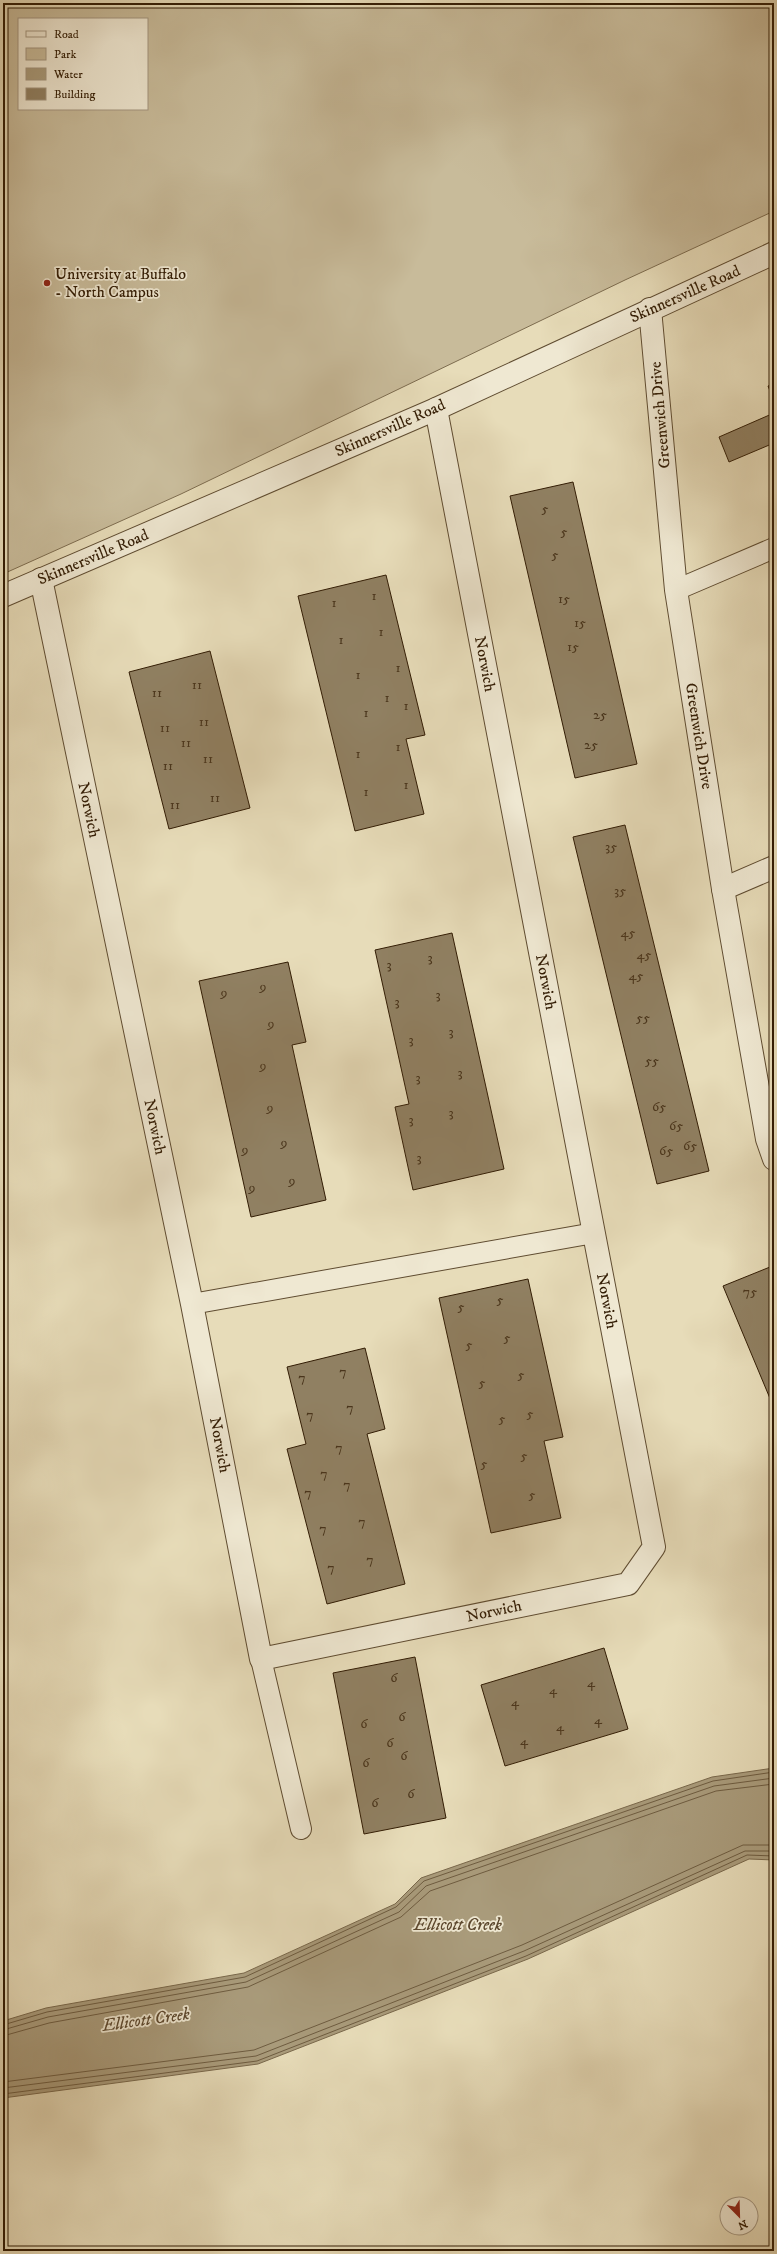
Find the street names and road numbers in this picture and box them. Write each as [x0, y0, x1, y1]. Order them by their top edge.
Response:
street label: Skinnersville Road [627, 261, 743, 327]
street label: Greenwich Drive [645, 360, 675, 469]
street label: Skinnersville Road [332, 395, 448, 461]
street label: Skinnersville Road [34, 525, 152, 589]
street label: Norwich [470, 634, 500, 694]
street label: Greenwich Drive [681, 681, 717, 791]
street label: Norwich [73, 780, 105, 840]
street label: Norwich [531, 952, 561, 1012]
street label: Norwich [139, 1097, 171, 1157]
street label: Norwich [592, 1271, 622, 1331]
street label: Norwich [205, 1415, 235, 1475]
street label: Norwich [464, 1595, 524, 1627]

